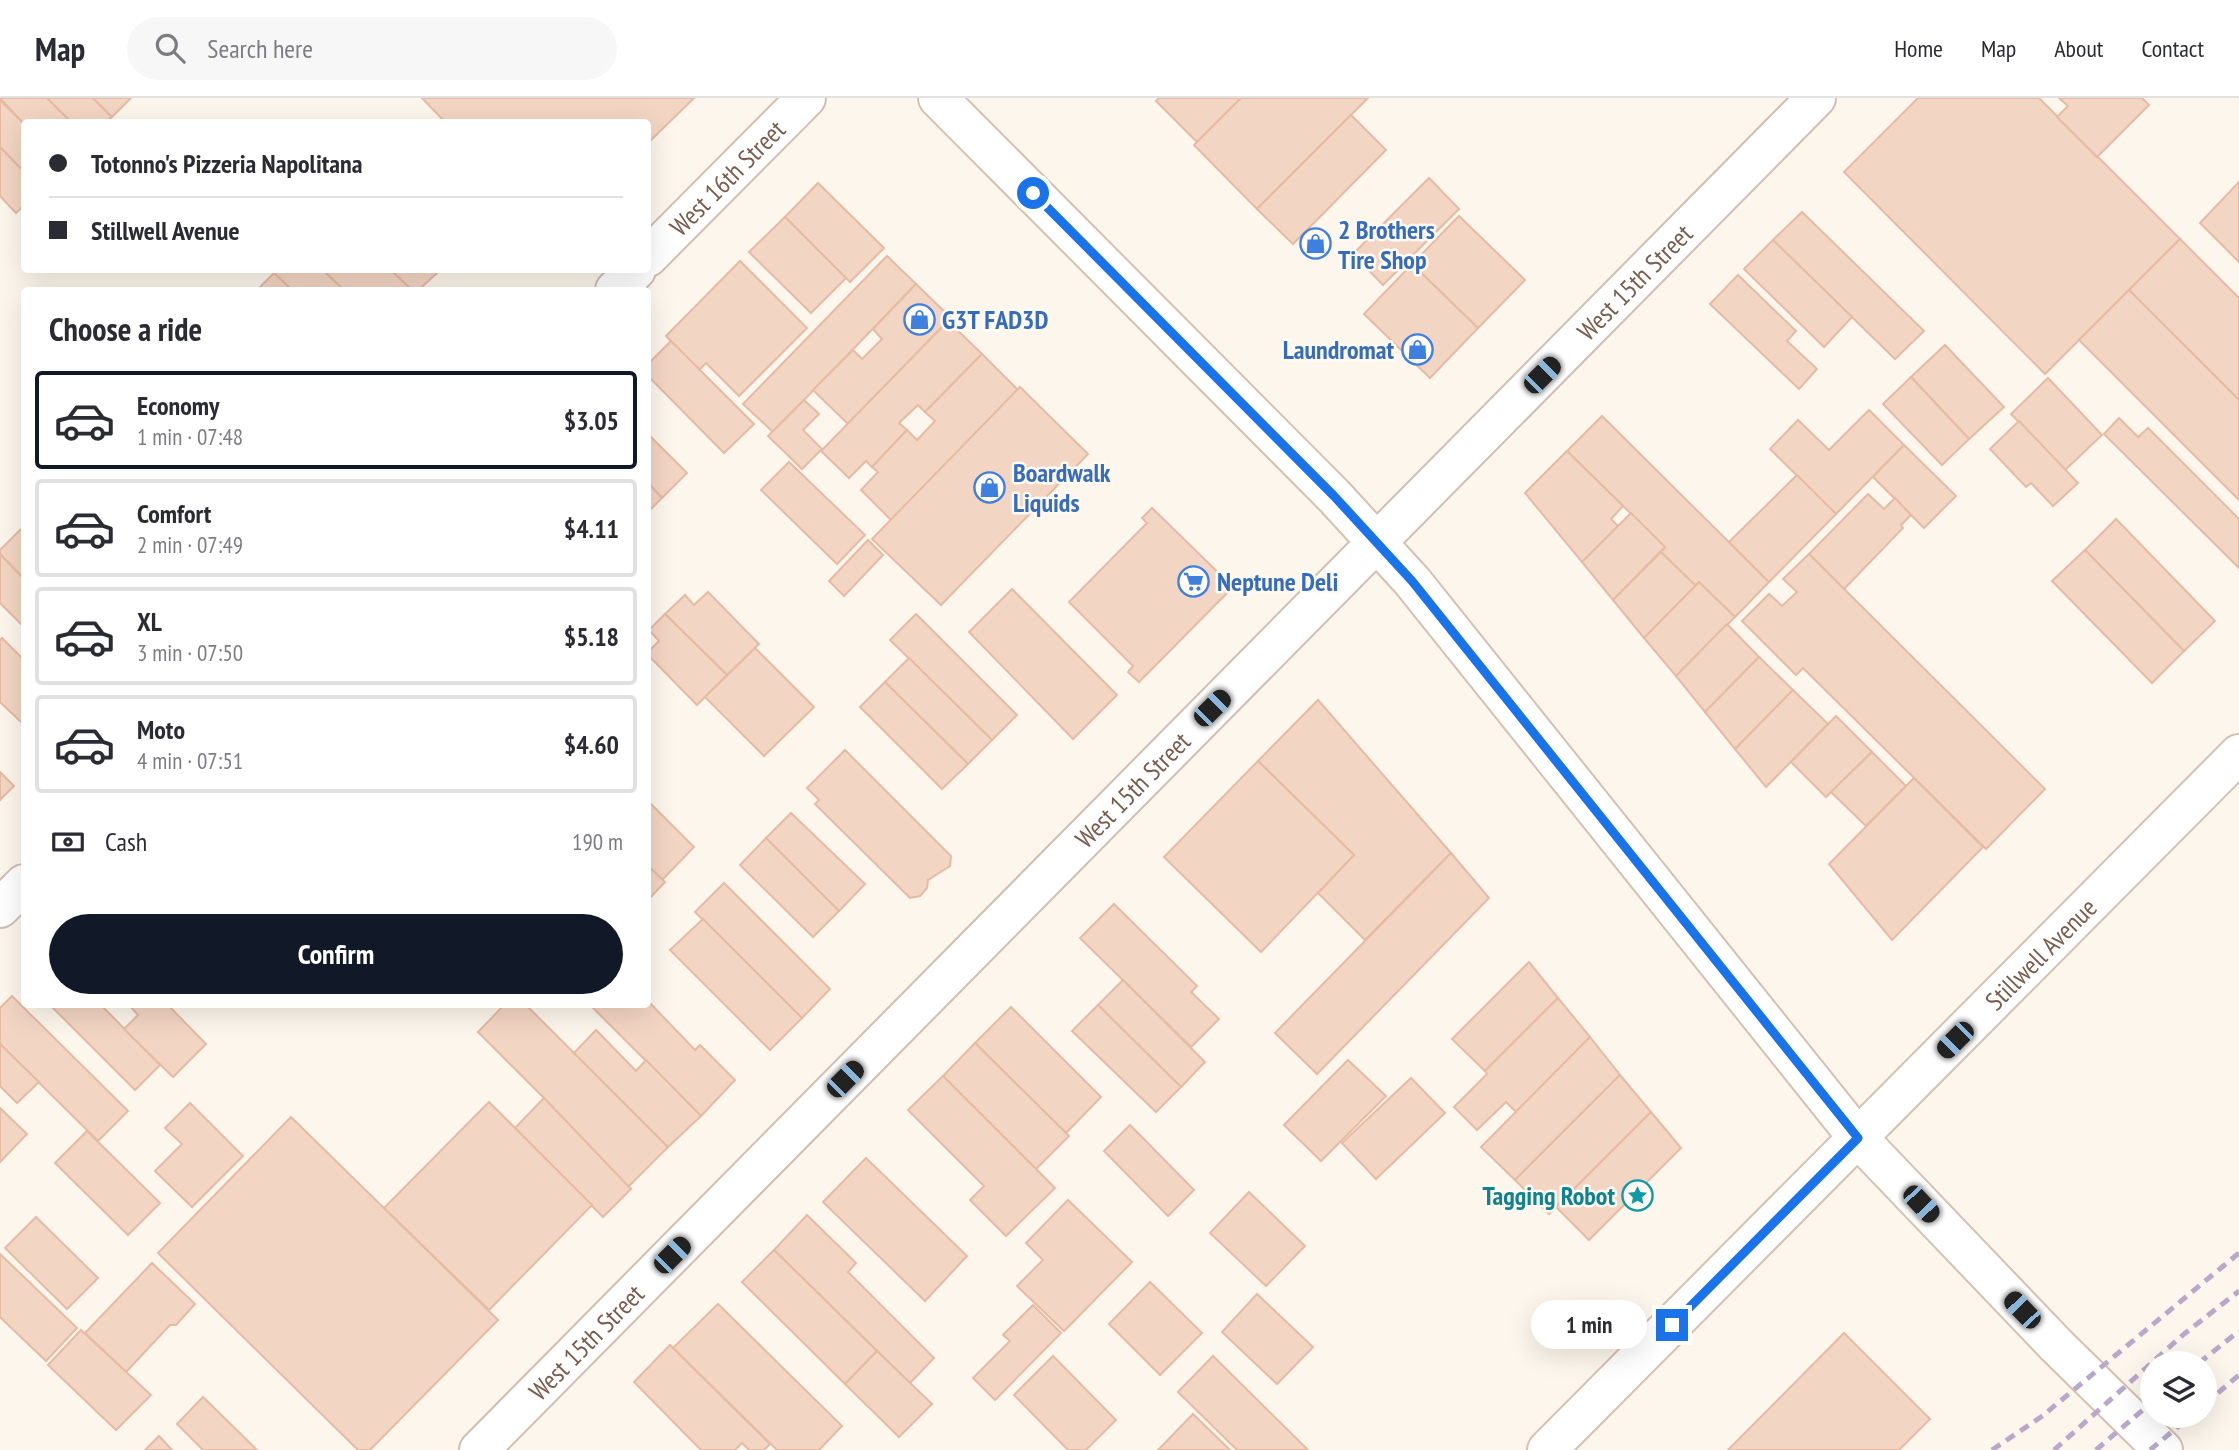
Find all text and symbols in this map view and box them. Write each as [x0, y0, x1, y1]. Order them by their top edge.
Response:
search box [127, 17, 617, 80]
text: Map [35, 27, 85, 70]
icon: search [151, 29, 189, 67]
text: Search here [207, 32, 313, 65]
text: Home [1894, 33, 1943, 64]
text: Map [1981, 33, 2016, 64]
text: About [2054, 33, 2103, 64]
text: Contact [2141, 33, 2204, 64]
street label: West 16th Street [662, 113, 792, 242]
text: Totonno's Pizzeria Napolitana [91, 147, 362, 180]
route start [1017, 177, 1049, 209]
place label: 2 Brothers Tire Shop [1338, 213, 1435, 276]
text: Stillwell Avenue [91, 214, 240, 247]
street label: West 15th Street [1570, 217, 1699, 347]
shop icon: 2 Brothers Tire Shop [1298, 227, 1332, 261]
shop icon: G3T FAD3D [902, 302, 936, 336]
place label: G3T FAD3D [942, 303, 1049, 336]
text: Choose a ride [49, 308, 202, 350]
shop icon: Laundromat [1400, 332, 1434, 366]
place label: Laundromat [1283, 333, 1394, 366]
car [1520, 353, 1565, 397]
icon: car [53, 389, 116, 452]
text: Economy [137, 389, 219, 422]
text: $3.05 [564, 404, 619, 437]
text: 1 min · 07:48 [137, 422, 243, 451]
place label: Boardwalk Liquids [1013, 456, 1111, 519]
shop icon: Boardwalk Liquids [973, 470, 1007, 504]
icon: car [53, 497, 116, 560]
text: Comfort [137, 497, 211, 530]
text: $4.11 [564, 512, 619, 545]
text: 2 min · 07:49 [137, 530, 243, 559]
supermarket icon: Neptune Deli [1177, 564, 1211, 598]
place label: Neptune Deli [1217, 565, 1338, 598]
icon: car [53, 605, 116, 668]
text: XL [137, 605, 162, 638]
text: $5.18 [564, 620, 619, 653]
text: 3 min · 07:50 [137, 638, 243, 667]
car [1190, 686, 1235, 730]
icon: car [53, 713, 116, 776]
text: Moto [137, 713, 185, 746]
street label: West 15th Street [1068, 724, 1197, 854]
text: $4.60 [564, 728, 619, 761]
text: 4 min · 07:51 [137, 746, 243, 775]
icon: cash [49, 823, 87, 861]
text: Cash [105, 825, 147, 858]
text: 190 m [572, 827, 623, 856]
street label: Stillwell Avenue [1978, 891, 2103, 1017]
button: Confirm [49, 914, 623, 994]
car [1933, 1018, 1978, 1062]
car [823, 1057, 868, 1101]
place icon: Tagging Robot [1621, 1178, 1655, 1212]
place label: Tagging Robot [1483, 1179, 1615, 1212]
car [1899, 1181, 1944, 1227]
car [650, 1233, 695, 1277]
street label: West 15th Street [521, 1277, 650, 1407]
car [2000, 1288, 2045, 1332]
callout: 1 min [1532, 1300, 1648, 1350]
route end [1656, 1309, 1688, 1341]
text: 1 min [1566, 1310, 1612, 1339]
map controls [2140, 1351, 2217, 1428]
button: layers [2140, 1351, 2217, 1428]

